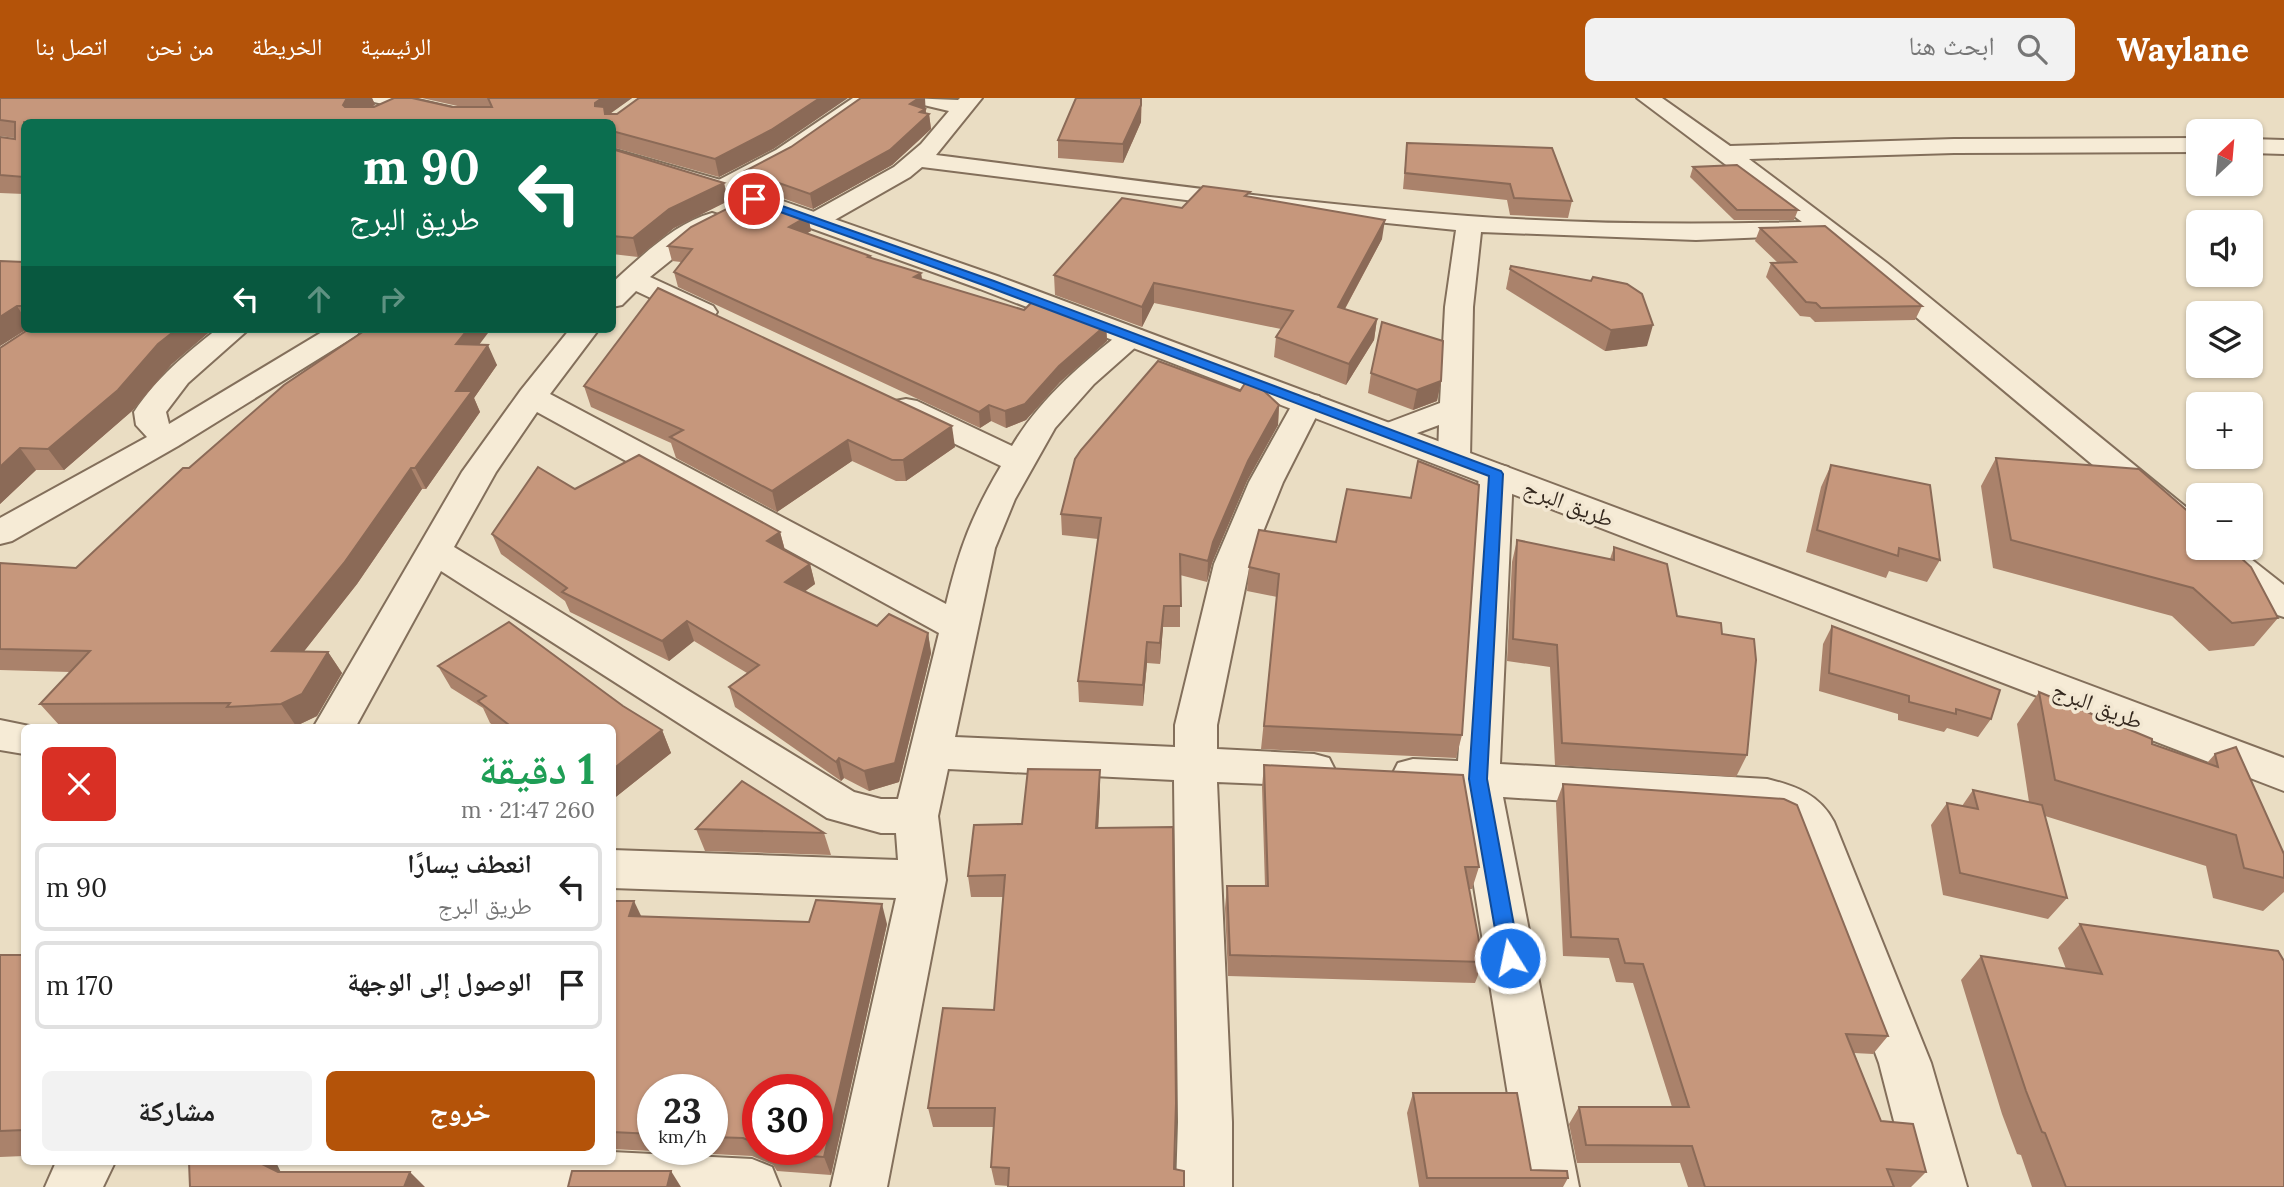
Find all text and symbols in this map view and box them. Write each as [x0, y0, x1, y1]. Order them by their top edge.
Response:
search box [1585, 18, 2075, 81]
text: Waylane [2117, 28, 2249, 70]
text: ابحث هنا [1908, 29, 1995, 62]
icon: search [2013, 30, 2051, 68]
text: اتصل بنا [35, 31, 108, 62]
text: من نحن [146, 31, 214, 62]
text: الخريطة [252, 31, 322, 62]
text: الرئيسية [360, 31, 432, 62]
north arrow [2186, 119, 2263, 196]
map controls [2186, 119, 2263, 560]
text: 90 m [363, 135, 480, 197]
icon: left [504, 147, 595, 238]
pin [724, 169, 784, 229]
icon: arrive [735, 180, 773, 218]
text: طريق البرج [349, 198, 480, 239]
button: sound [2186, 210, 2263, 287]
icon: left [227, 280, 265, 318]
icon: ahead [300, 280, 338, 318]
icon: right [373, 280, 411, 318]
button: layers [2186, 301, 2263, 378]
button: + [2186, 392, 2263, 469]
street label: طريق البرج [1519, 473, 1618, 534]
button: − [2186, 483, 2263, 560]
street label: طريق البرج [2048, 675, 2147, 736]
text: 1 دقيقة [479, 742, 595, 796]
button: close [42, 747, 116, 821]
text: 260 m · 21:47 [461, 795, 595, 824]
text: انعطف يسارًا [407, 847, 532, 880]
icon: left [553, 868, 591, 906]
text: 90 m [46, 871, 107, 904]
text: طريق البرج [438, 891, 532, 920]
position arrow [1473, 921, 1547, 995]
text: الوصول إلى الوجهة [347, 965, 532, 998]
icon: arrive [553, 966, 591, 1004]
text: 170 m [46, 969, 114, 1002]
button: مشاركة [42, 1071, 312, 1151]
button: خروج [326, 1071, 595, 1151]
speed limit sign: 30 [742, 1074, 833, 1165]
text: 23 [663, 1088, 702, 1133]
text: km/h [658, 1125, 707, 1148]

